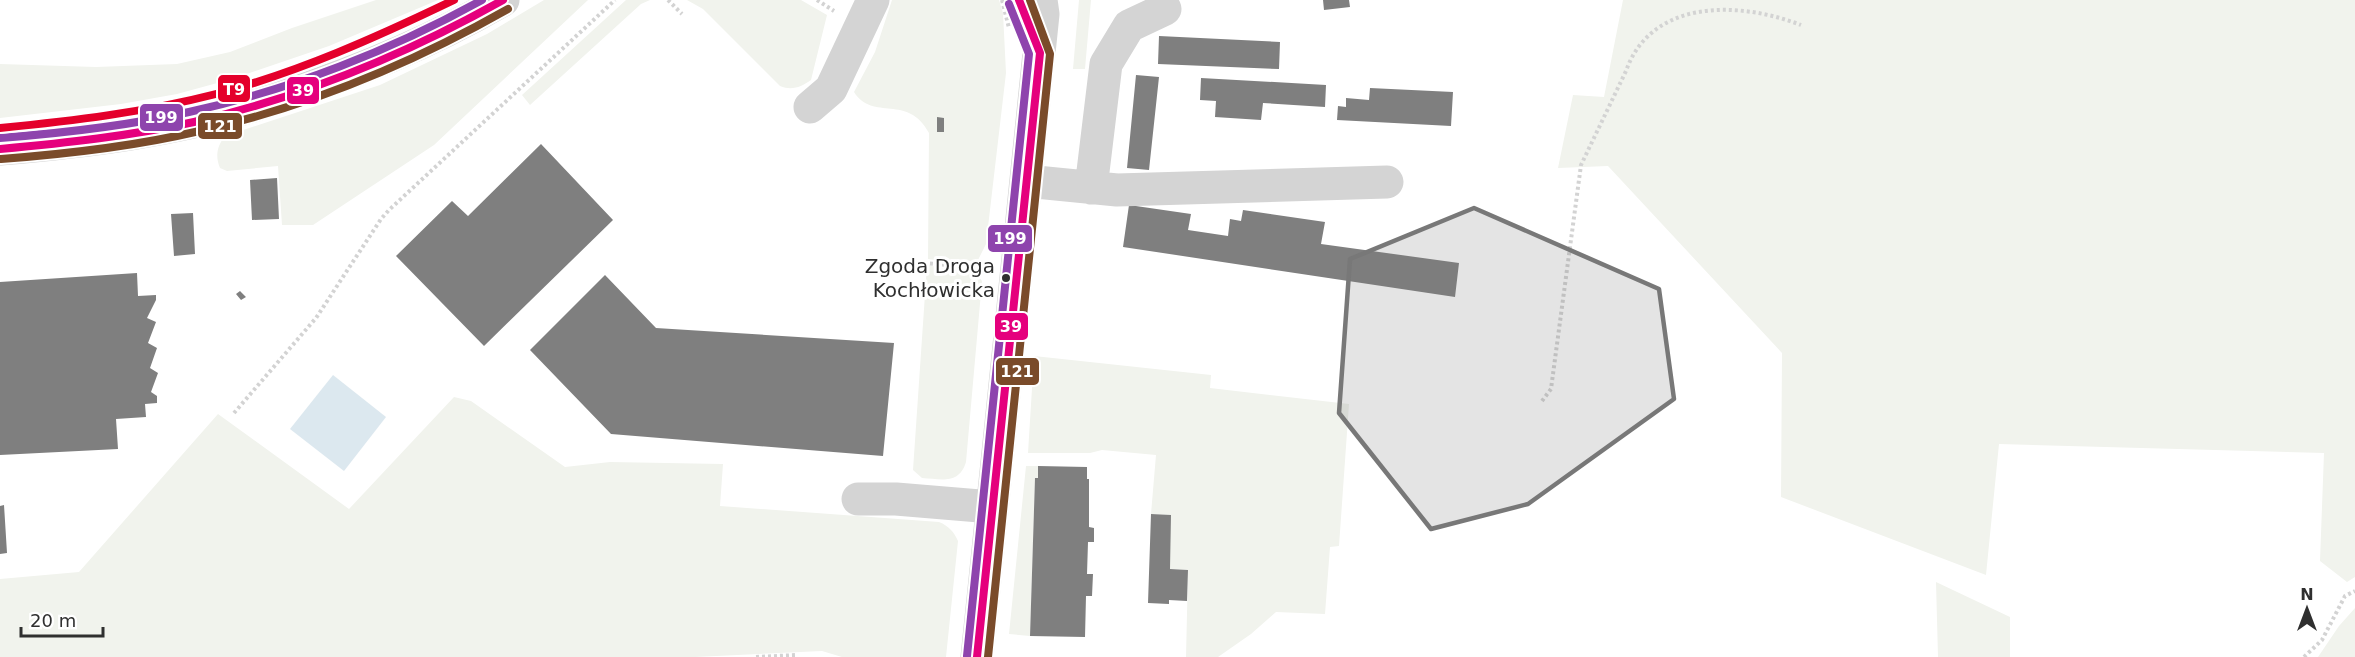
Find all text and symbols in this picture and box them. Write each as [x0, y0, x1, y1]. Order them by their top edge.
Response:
line badge: T9 [217, 74, 251, 103]
line badge: 39 [286, 76, 320, 105]
text: T9 [223, 80, 245, 99]
text: 39 [292, 81, 314, 100]
line badge: 199 [139, 103, 184, 132]
text: 199 [144, 108, 178, 127]
line badge: 121 [197, 112, 243, 140]
text: 121 [203, 117, 237, 136]
line badge: 199 [987, 224, 1033, 253]
text: 199 [993, 229, 1027, 248]
place label: Zgoda Droga Kochłowicka [865, 254, 995, 302]
marker: Zgoda Droga Kochłowicka [1000, 272, 1012, 284]
line badge: 39 [994, 312, 1029, 341]
text: 39 [1000, 317, 1022, 336]
line badge: 121 [995, 357, 1040, 386]
text: 121 [1000, 362, 1034, 381]
north arrow [2277, 579, 2337, 639]
text: N [2300, 585, 2314, 604]
scale bar [21, 600, 104, 638]
text: 20 m [30, 610, 76, 631]

